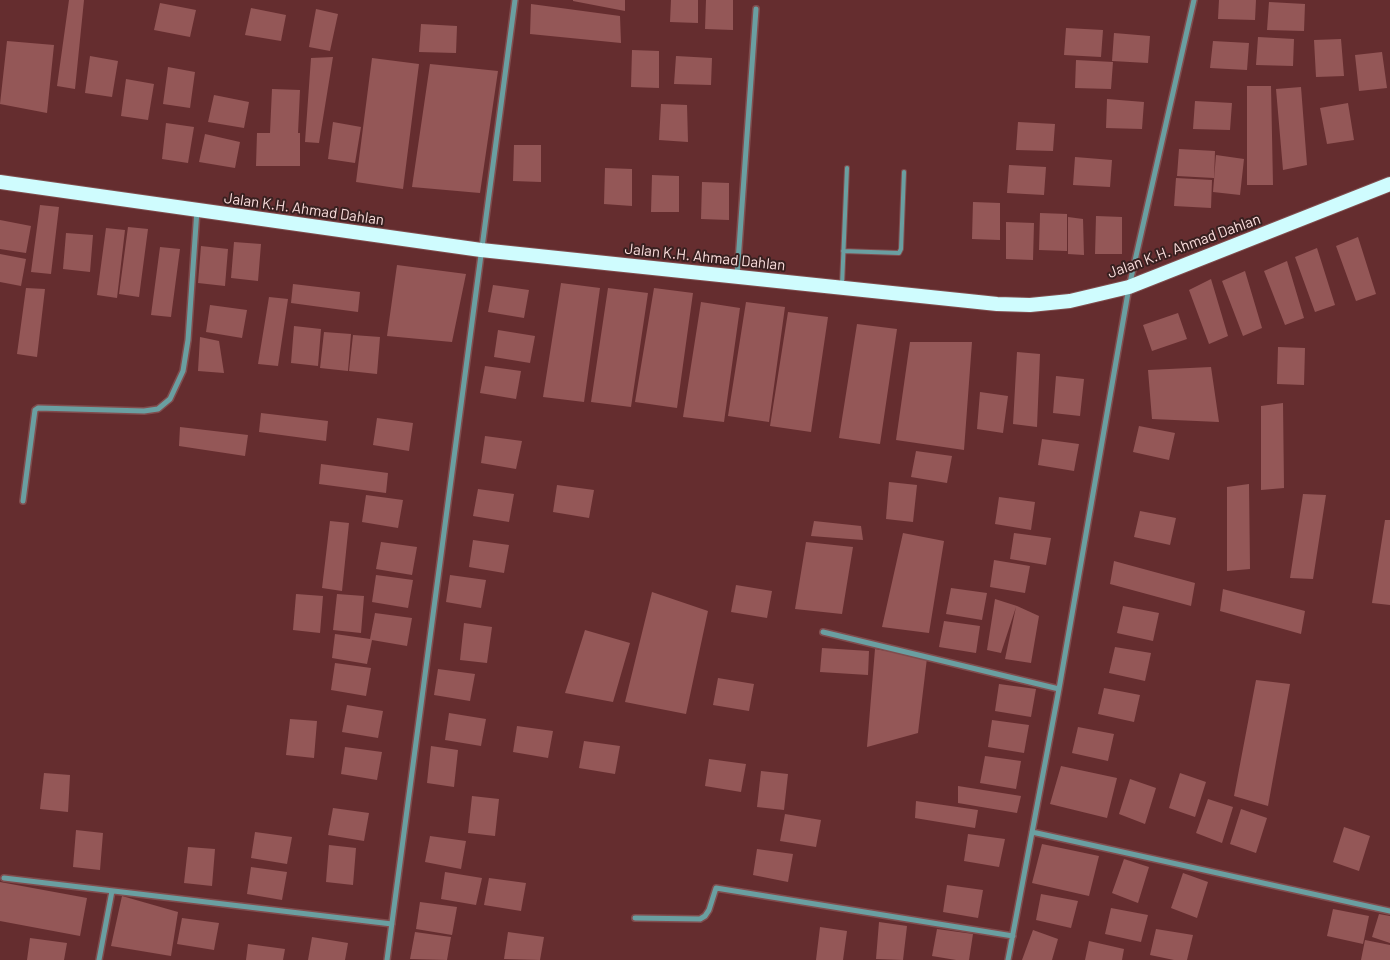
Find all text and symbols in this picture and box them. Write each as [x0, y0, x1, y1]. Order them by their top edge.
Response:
street label: Jalan K.H. Ahmad Dahlan [223, 189, 385, 229]
street label: Jalan K.H. Ahmad Dahlan [1105, 210, 1263, 282]
street label: Jalan K.H. Ahmad Dahlan [624, 240, 786, 274]

